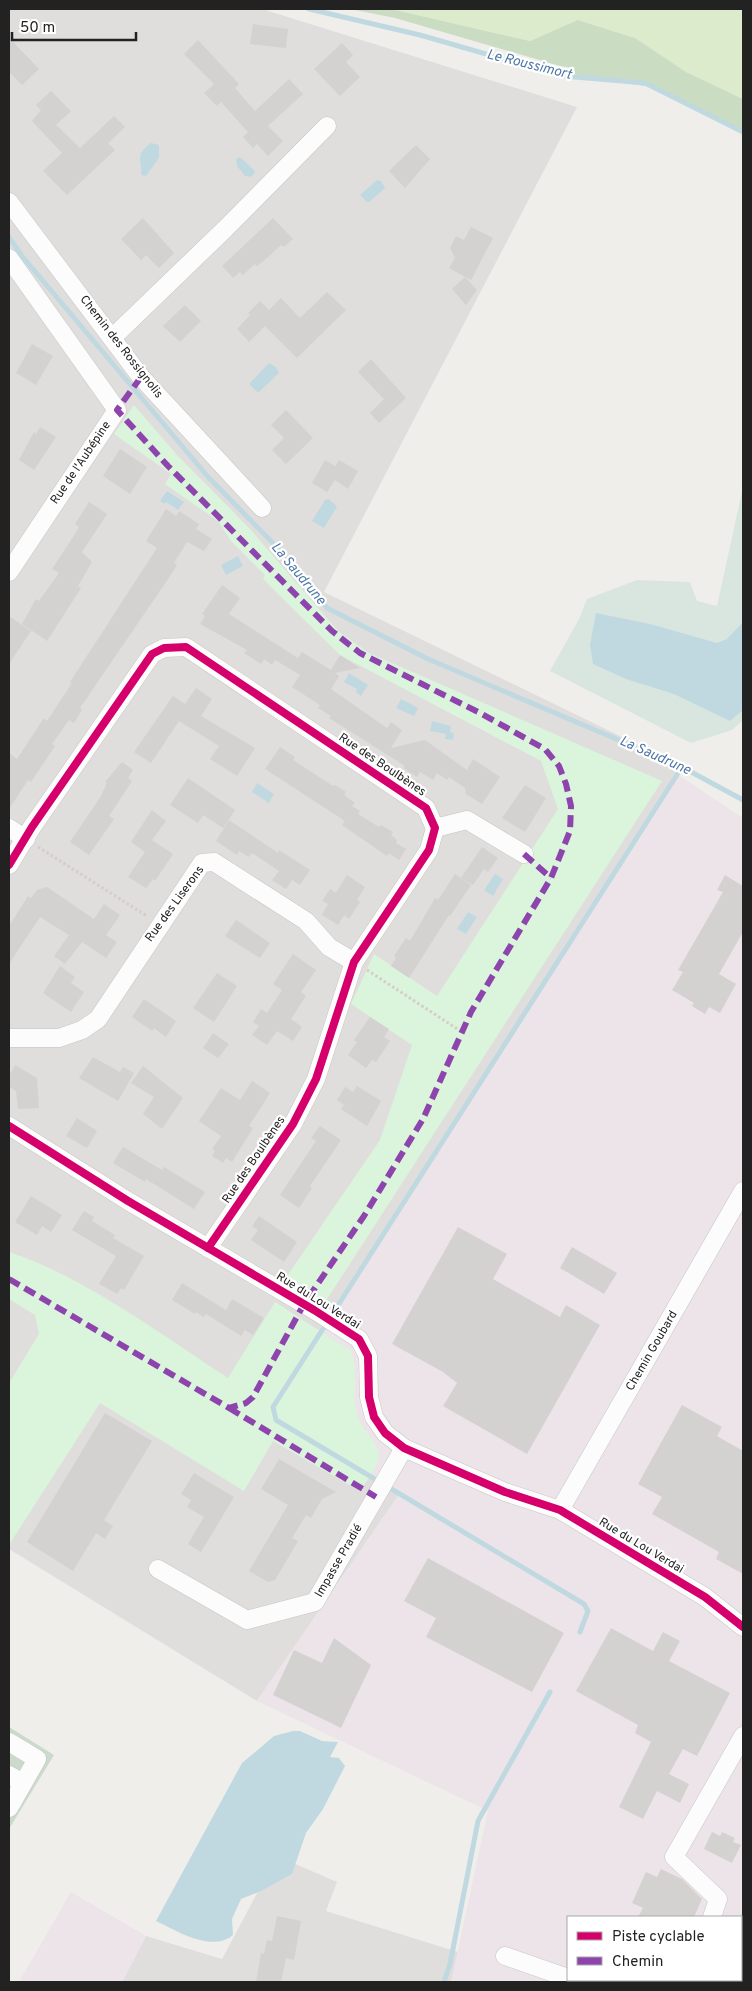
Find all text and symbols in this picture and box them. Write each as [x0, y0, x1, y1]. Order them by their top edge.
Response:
scale bar [12, 10, 136, 42]
text: 50 m [20, 19, 55, 38]
water label: Le Roussimort [485, 46, 574, 84]
street label: Chemin des Rossignolis [76, 292, 166, 402]
street label: Rue de l'Aubépine [47, 418, 115, 508]
water label: La Saudrune [267, 539, 330, 609]
street label: Rue des Boulbènes [335, 730, 429, 800]
water label: La Saudrune [617, 733, 694, 780]
street label: Rue des Liserons [142, 863, 208, 945]
street label: Rue des Boulbènes [219, 1113, 289, 1207]
street label: Rue du Lou Verdai [273, 1269, 363, 1333]
street label: Chemin Goubard [623, 1308, 681, 1394]
street label: Rue du Lou Verdai [596, 1514, 686, 1578]
street label: Impasse Pradié [312, 1521, 366, 1601]
legend [567, 1916, 742, 1981]
text: Piste cyclable [612, 1928, 705, 1947]
text: Chemin [612, 1953, 664, 1972]

